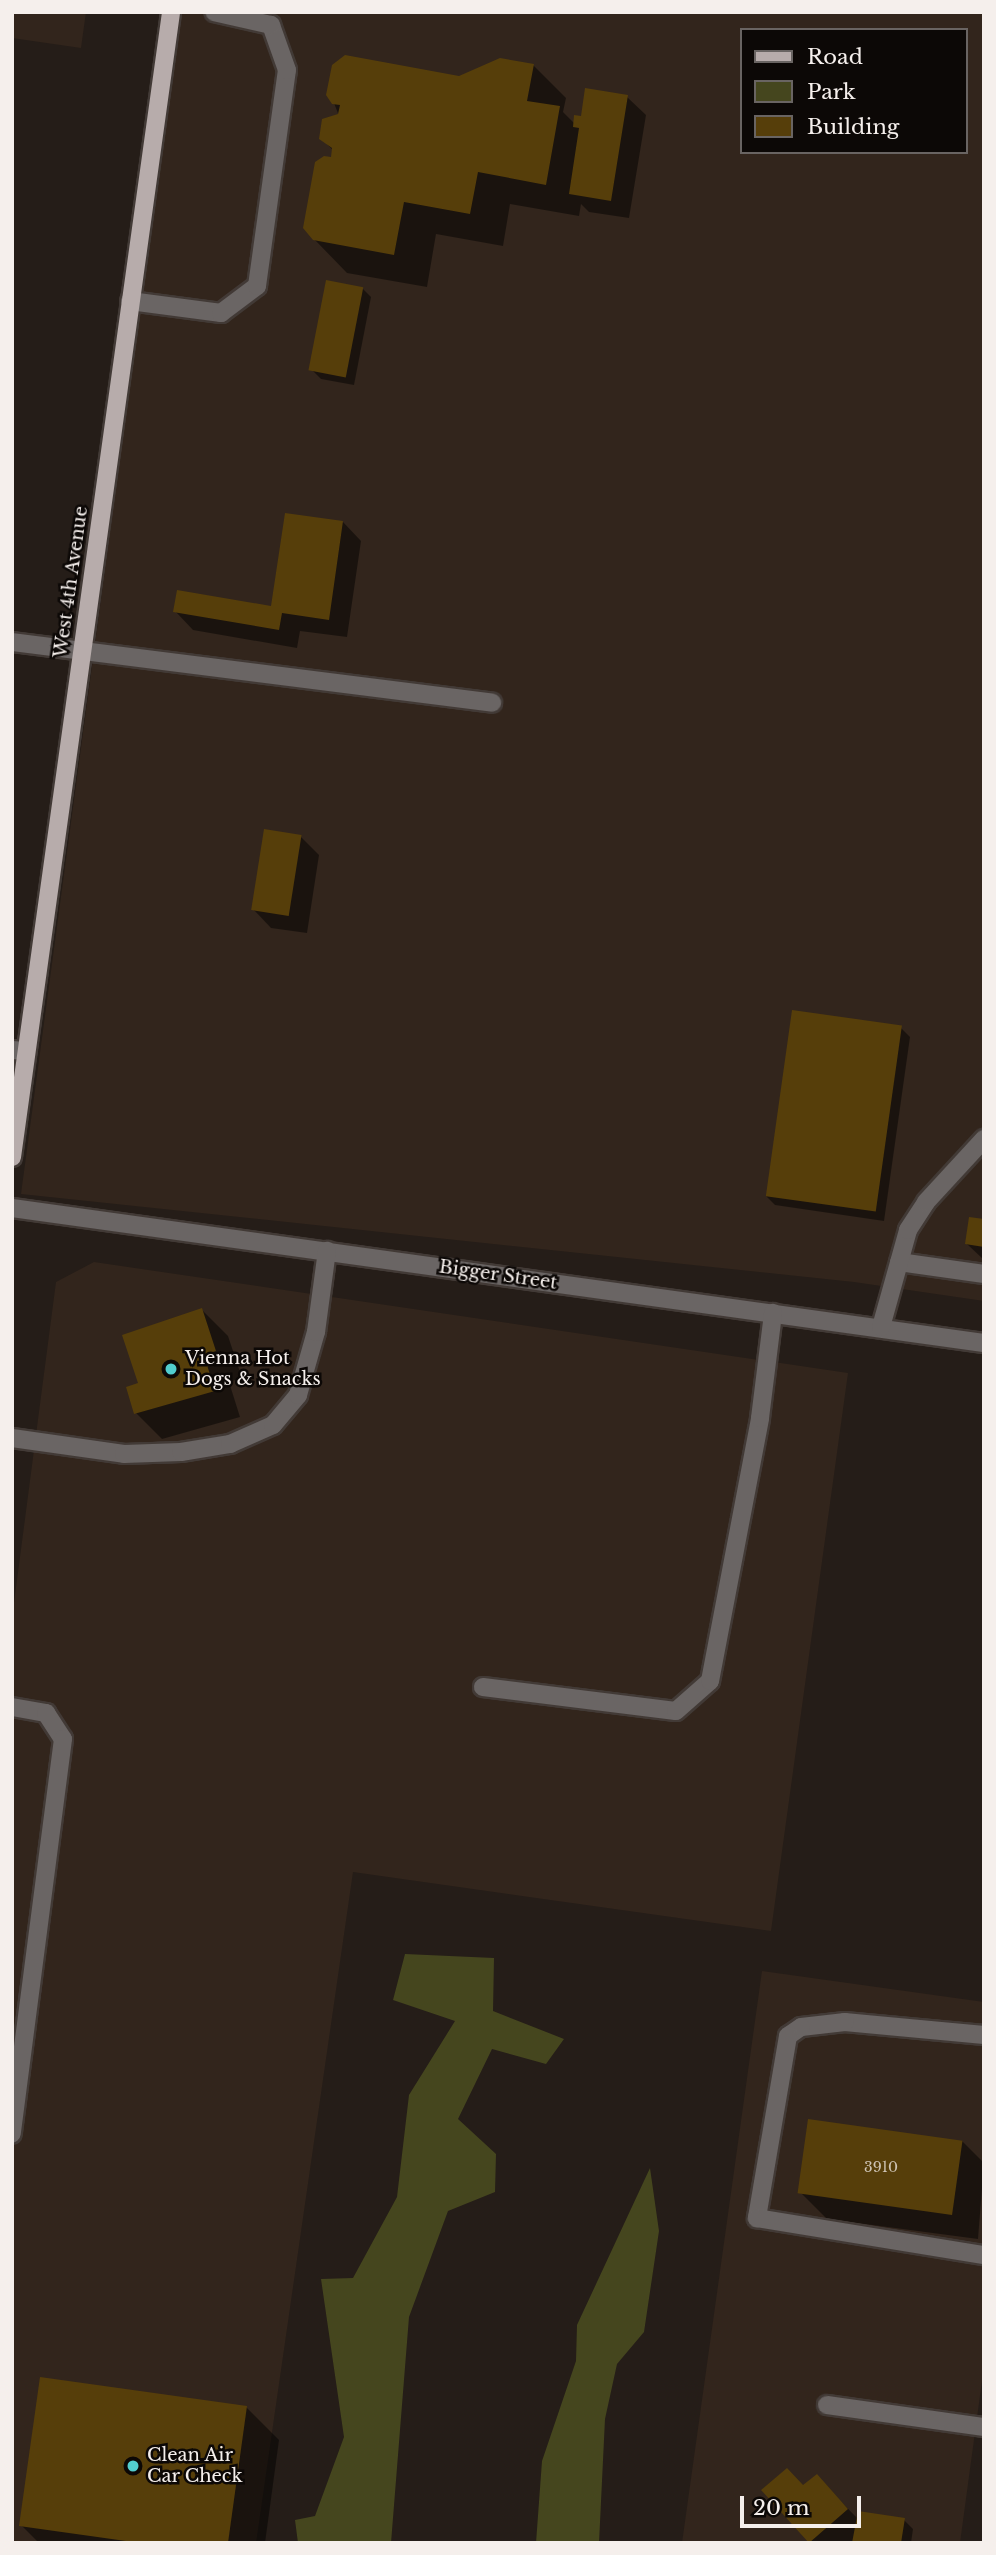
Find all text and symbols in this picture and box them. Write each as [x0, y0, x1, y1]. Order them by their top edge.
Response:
legend [740, 28, 968, 154]
text: Road [807, 44, 863, 70]
text: Park [807, 79, 856, 105]
text: Building [807, 114, 899, 140]
street label: West 4th Avenue [50, 504, 92, 660]
street label: Bigger Street [437, 1256, 559, 1294]
place label: Vienna Hot Dogs & Snacks [185, 1348, 321, 1390]
marker: Vienna Hot Dogs & Snacks [163, 1361, 179, 1377]
house number: 3910 [864, 2159, 898, 2175]
place label: Clean Air Car Check [147, 2445, 243, 2488]
marker: Clean Air Car Check [125, 2458, 141, 2474]
scale bar [744, 2482, 865, 2526]
text: 20 m [753, 2495, 810, 2521]

